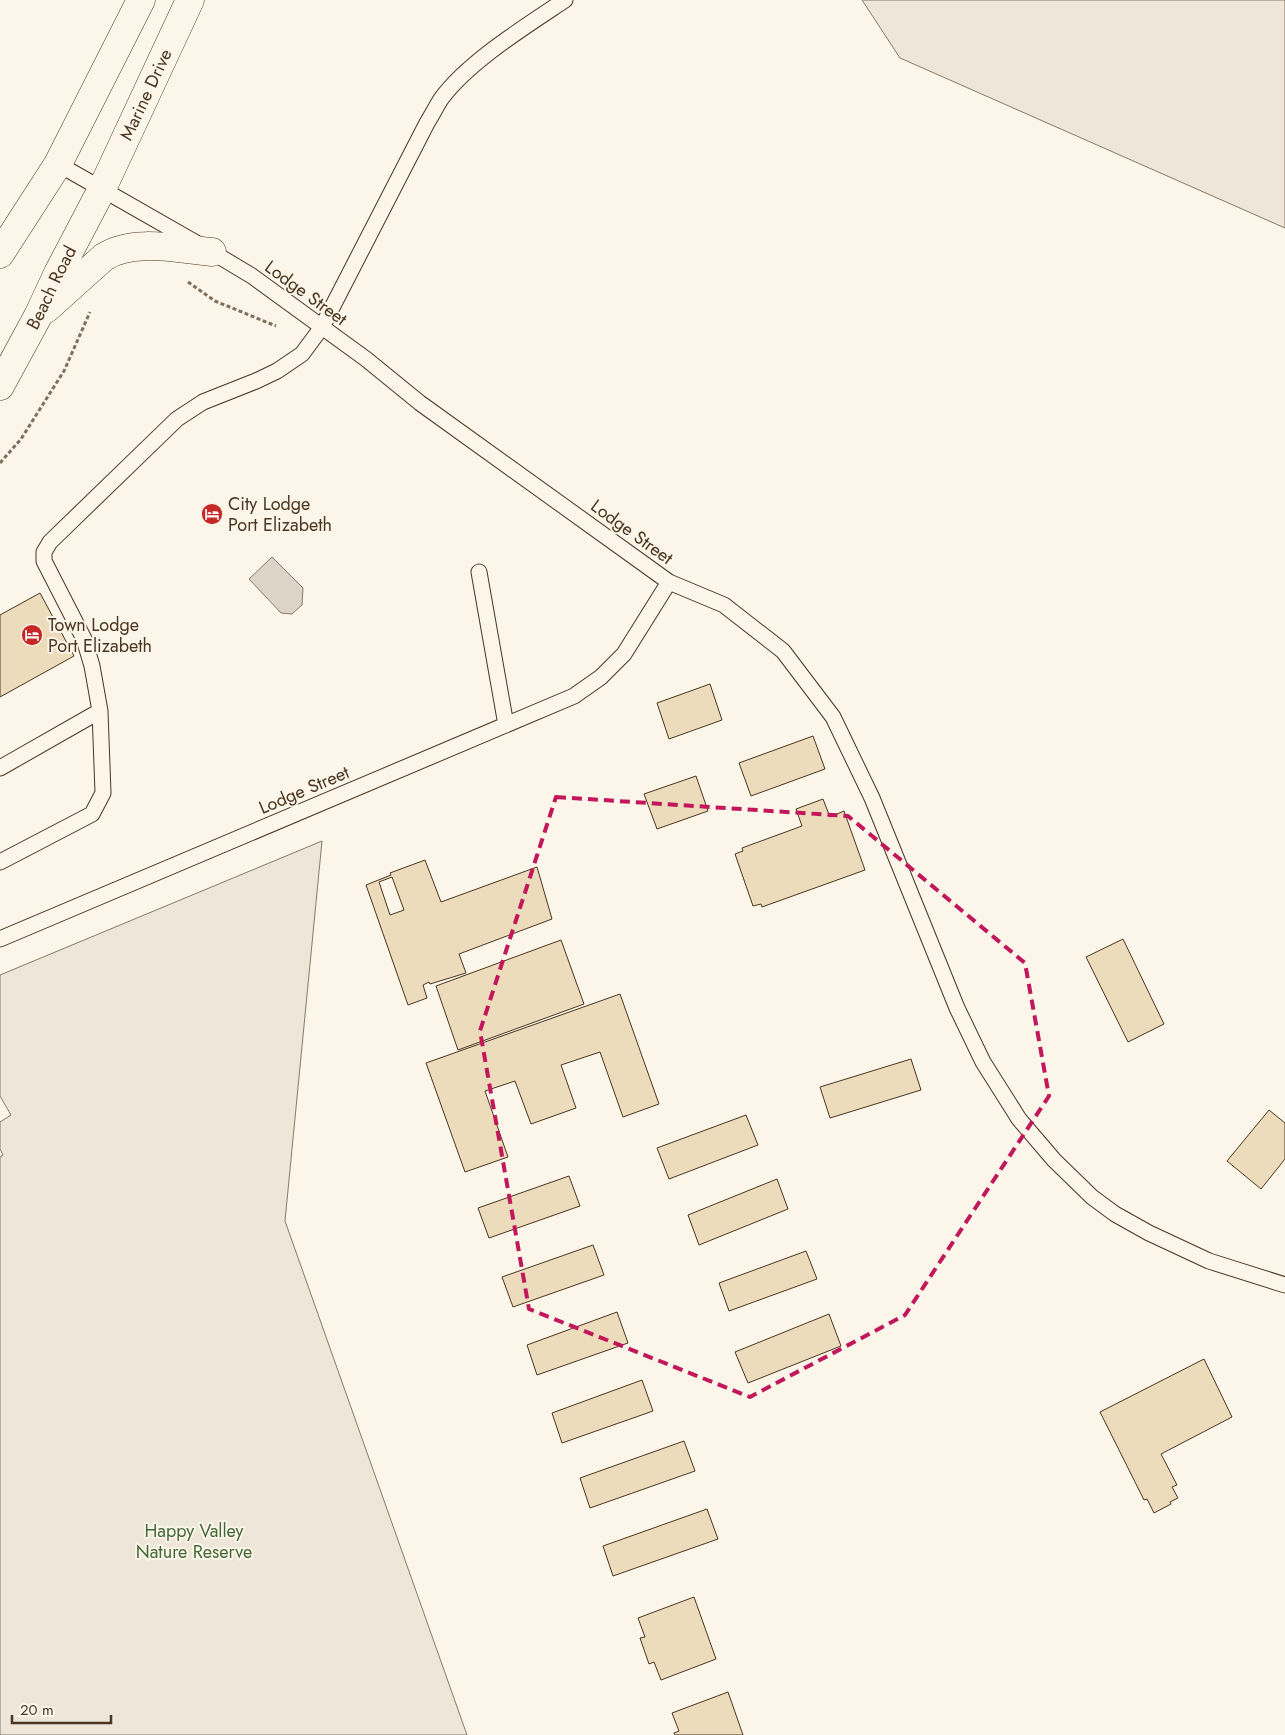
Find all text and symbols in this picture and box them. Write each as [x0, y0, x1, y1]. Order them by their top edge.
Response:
street label: Marine Drive [113, 45, 178, 145]
street label: Beach Road [20, 241, 83, 334]
street label: Lodge Street [259, 254, 353, 332]
place label: City Lodge Port Elizabeth [228, 491, 332, 538]
street label: Lodge Street [585, 493, 679, 571]
hotel icon: City Lodge Port Elizabeth [200, 502, 224, 526]
place label: Town Lodge Port Elizabeth [48, 612, 152, 659]
hotel icon: Town Lodge Port Elizabeth [20, 623, 44, 647]
street label: Lodge Street [255, 759, 354, 821]
park label: Happy Valley Nature Reserve [136, 1518, 252, 1565]
scale bar [12, 1692, 111, 1724]
text: 20 m [20, 1699, 54, 1721]

